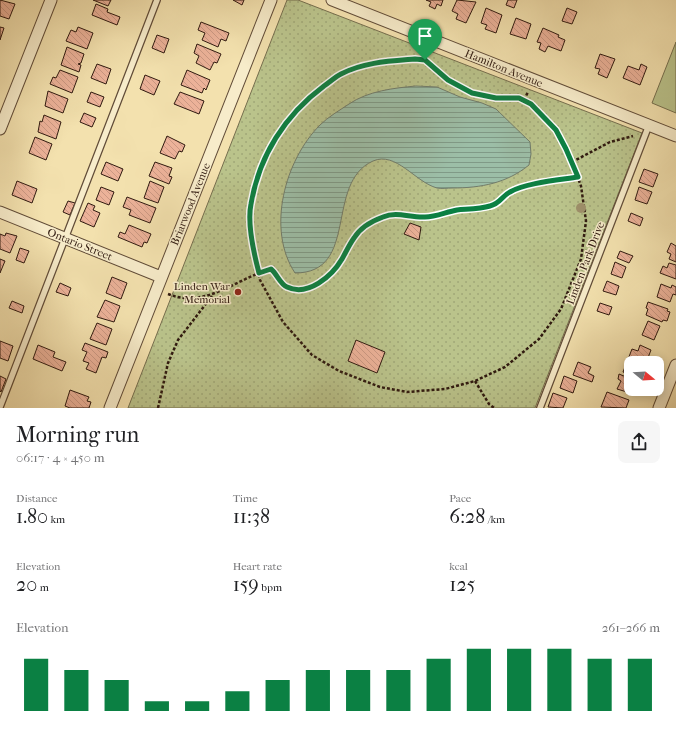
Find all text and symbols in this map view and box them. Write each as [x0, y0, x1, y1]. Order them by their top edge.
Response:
pin [408, 19, 442, 60]
icon: arrive [414, 25, 436, 47]
street label: Hamilton Avenue [463, 47, 545, 90]
street label: Briarwood Avenue [168, 160, 213, 247]
street label: Linden Park Drive [564, 220, 607, 306]
street label: Ontario Street [45, 226, 114, 263]
place label: Linden War Memorial [174, 280, 230, 306]
marker: Linden War Memorial [233, 287, 243, 297]
north arrow [624, 356, 664, 396]
map controls [624, 356, 664, 396]
button: share [618, 421, 660, 463]
text: Morning run [16, 422, 139, 448]
text: 06:17 · 4 × 450 m [16, 450, 104, 465]
text: Distance [16, 492, 57, 505]
text: Time [233, 492, 258, 505]
text: Pace [449, 492, 471, 505]
text: 1.80 [16, 505, 48, 528]
text: 11:38 [233, 505, 270, 528]
text: 6:28 [449, 505, 485, 528]
text: km [48, 513, 65, 526]
text: /km [485, 513, 505, 526]
text: Elevation [16, 560, 60, 573]
text: Heart rate [233, 560, 282, 573]
text: kcal [449, 560, 468, 573]
text: 20 [16, 573, 37, 596]
text: 159 [233, 573, 259, 596]
text: 125 [449, 573, 475, 596]
text: m [37, 581, 49, 594]
text: bpm [259, 581, 282, 594]
text: Elevation [16, 620, 69, 635]
text: 261–266 m [602, 620, 660, 635]

